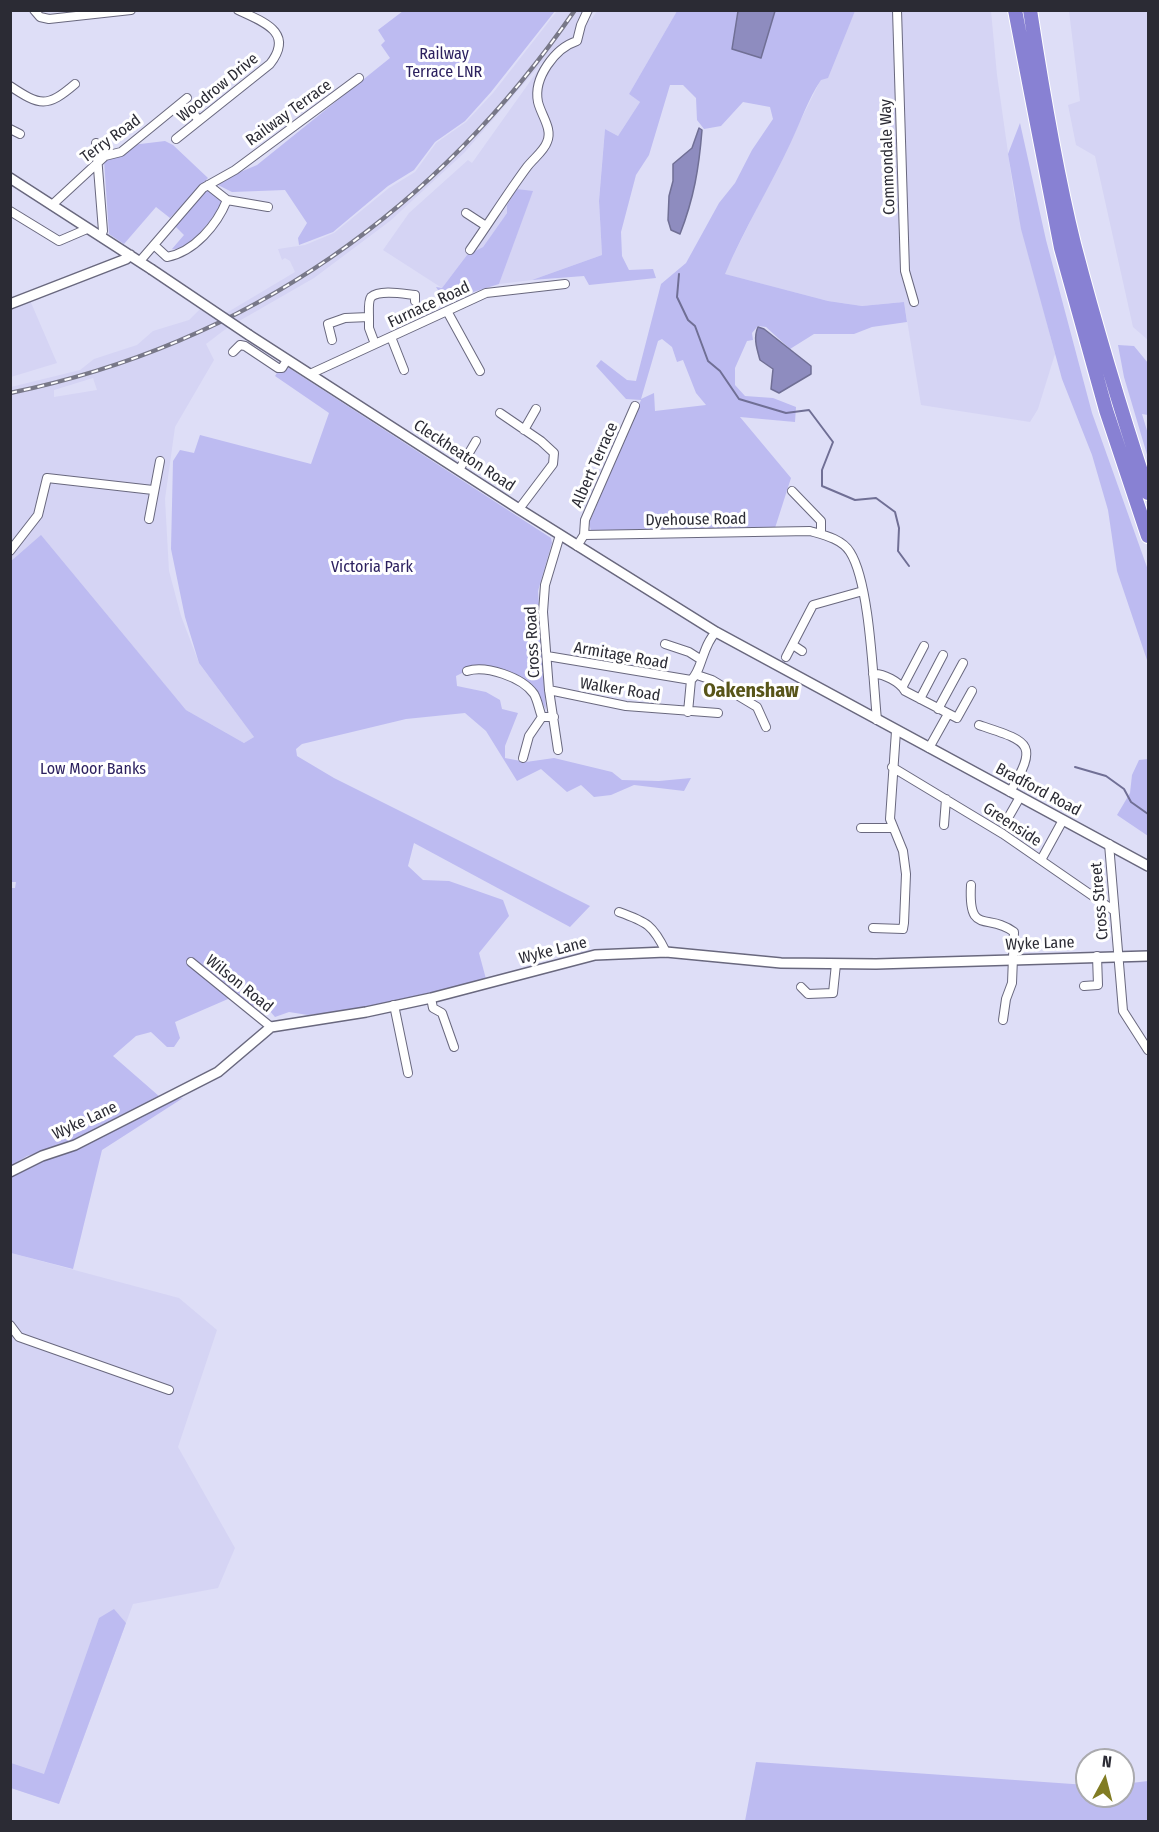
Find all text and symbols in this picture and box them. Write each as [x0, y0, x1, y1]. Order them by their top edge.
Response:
park label: Railway Terrace LNR [406, 45, 482, 83]
street label: Woodrow Drive [174, 49, 262, 127]
street label: Railway Terrace [243, 76, 335, 150]
street label: Commondale Way [876, 99, 900, 215]
street label: Terry Road [77, 111, 145, 167]
street label: Furnace Road [385, 278, 473, 332]
street label: Cleckheaton Road [410, 416, 518, 496]
street label: Albert Terrace [568, 420, 622, 510]
street label: Dyehouse Road [645, 510, 747, 530]
park label: Victoria Park [331, 558, 413, 578]
street label: Cross Road [522, 606, 544, 678]
street label: Armitage Road [572, 638, 670, 674]
street label: Walker Road [578, 674, 662, 706]
district label: Oakenshaw [703, 679, 799, 703]
street label: Bradford Road [992, 759, 1084, 821]
park label: Low Moor Banks [40, 760, 146, 780]
street label: Greenside [979, 799, 1045, 851]
street label: Cross Street [1087, 861, 1113, 941]
street label: Wyke Lane [517, 933, 589, 969]
street label: Wyke Lane [1005, 933, 1075, 955]
street label: Wilson Road [202, 951, 276, 1017]
street label: Wyke Lane [50, 1098, 120, 1144]
north arrow [1075, 1748, 1135, 1808]
text: N [1101, 1752, 1113, 1772]

